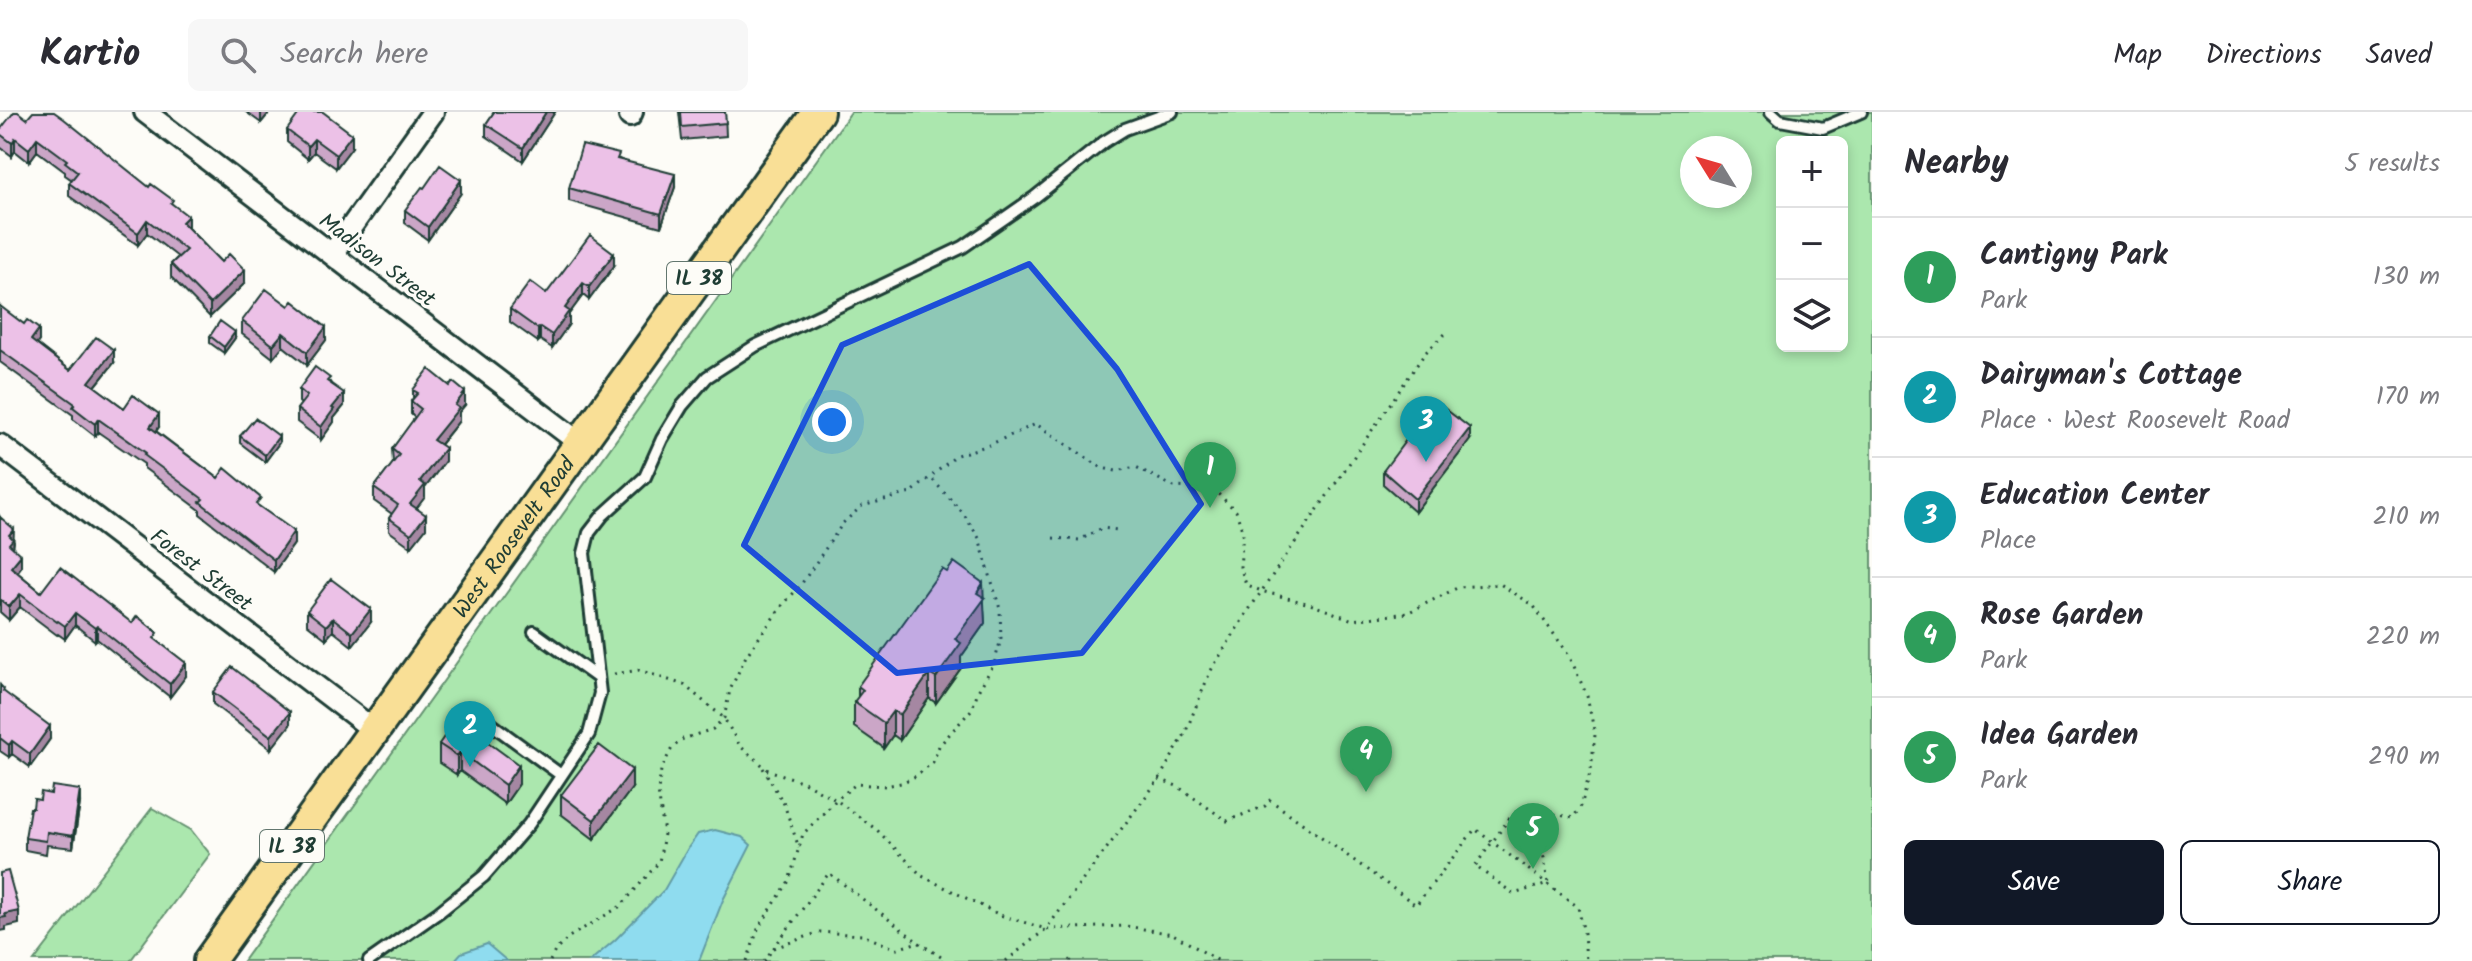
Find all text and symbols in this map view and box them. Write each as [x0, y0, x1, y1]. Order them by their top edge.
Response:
search box [188, 19, 748, 91]
text: Kartio [40, 25, 140, 85]
text: Search here [280, 31, 428, 79]
icon: search [216, 33, 260, 77]
text: Map [2113, 33, 2162, 78]
text: Directions [2206, 33, 2322, 78]
text: Saved [2366, 33, 2432, 78]
north arrow [1680, 136, 1752, 208]
map controls [1776, 136, 1848, 352]
button: + [1776, 136, 1848, 208]
text: Nearby [1904, 137, 2009, 191]
text: 5 results [2344, 143, 2440, 185]
street label: Madison Street [310, 205, 443, 317]
button: − [1776, 208, 1848, 280]
text: Cantigny Park [1980, 232, 2167, 280]
text: 1 [1926, 256, 1934, 298]
text: 130 m [2373, 256, 2440, 298]
road number: IL 38 [667, 262, 731, 294]
button: layers [1776, 280, 1848, 352]
text: Park [1980, 280, 2027, 322]
text: Dairyman's Cottage [1980, 352, 2242, 400]
text: 2 [1922, 376, 1938, 418]
text: 170 m [2376, 376, 2440, 418]
pin: 3 [1400, 396, 1452, 462]
text: Place · West Roosevelt Road [1980, 400, 2290, 442]
your location [812, 402, 852, 442]
pin: 1 [1184, 442, 1236, 508]
street label: West Roosevelt Road [445, 449, 586, 627]
text: Education Center [1980, 472, 2209, 520]
text: 3 [1923, 496, 1937, 538]
text: 210 m [2373, 496, 2440, 538]
text: Place [1980, 520, 2036, 562]
street label: Forest Street [142, 521, 260, 622]
text: Rose Garden [1980, 592, 2143, 640]
text: 4 [1923, 616, 1937, 658]
text: 220 m [2366, 616, 2440, 658]
text: Park [1980, 640, 2027, 682]
pin: 2 [444, 701, 496, 767]
text: Idea Garden [1980, 712, 2138, 760]
pin: 4 [1340, 726, 1392, 792]
text: 5 [1923, 736, 1937, 778]
text: 290 m [2368, 736, 2440, 778]
text: Park [1980, 760, 2027, 802]
pin: 5 [1507, 803, 1559, 869]
road number: IL 38 [260, 830, 324, 862]
button: Save [1904, 840, 2164, 925]
button: Share [2180, 840, 2440, 925]

